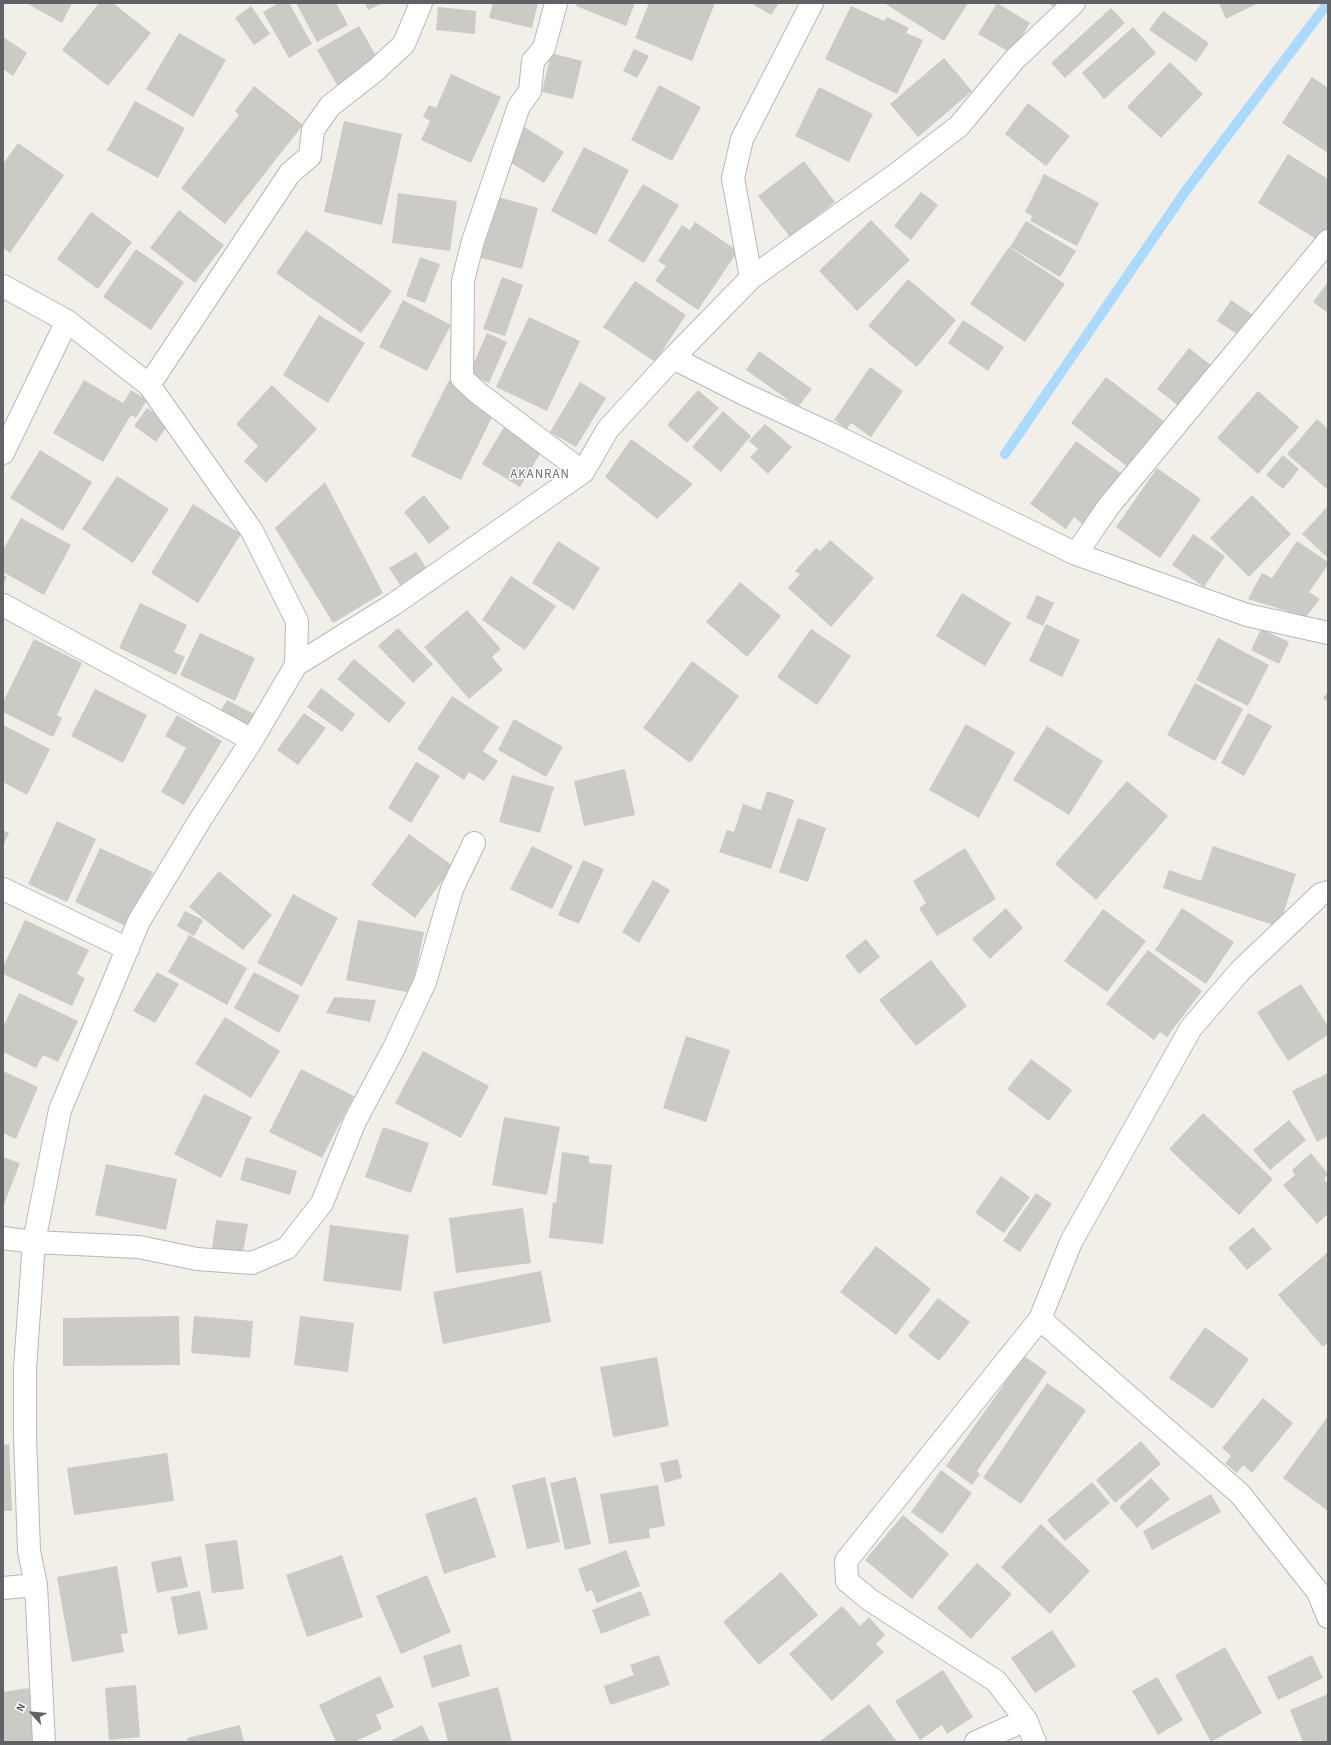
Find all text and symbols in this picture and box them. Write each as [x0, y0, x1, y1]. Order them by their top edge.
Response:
district label: AKANRAN [510, 467, 570, 483]
north arrow [12, 1693, 52, 1733]
text: N [13, 1701, 29, 1714]

